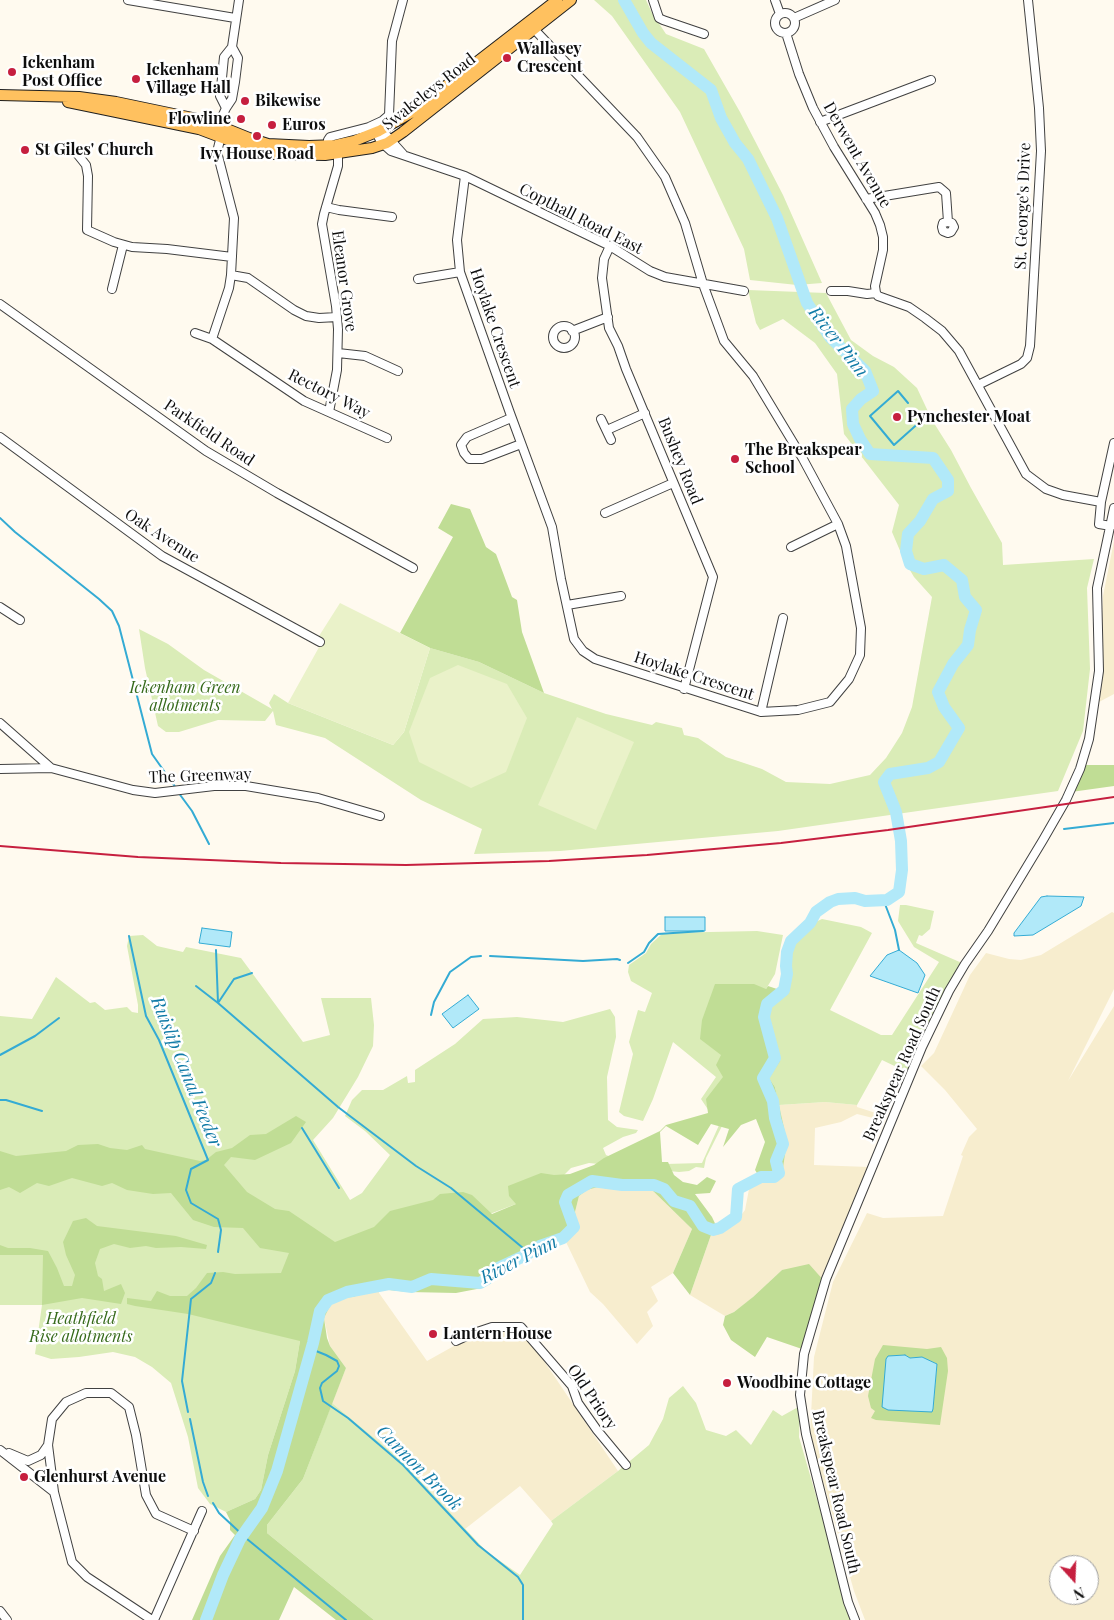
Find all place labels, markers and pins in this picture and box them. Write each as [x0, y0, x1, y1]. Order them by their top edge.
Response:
place label: Wallasey Crescent [517, 39, 582, 77]
marker: Wallasey Crescent [501, 52, 513, 64]
place label: Ickenham Post Office [22, 53, 102, 91]
place label: Ickenham Village Hall [146, 60, 231, 98]
marker: Ickenham Post Office [6, 66, 18, 78]
marker: Ickenham Village Hall [130, 73, 142, 85]
place label: Bikewise [255, 91, 321, 111]
marker: Bikewise [239, 95, 251, 107]
place label: Flowline [168, 109, 231, 129]
marker: Flowline [235, 113, 247, 125]
place label: Euros [282, 115, 326, 135]
marker: Euros [266, 119, 278, 131]
marker: Ivy House Road [251, 130, 263, 142]
place label: St Giles' Church [35, 140, 153, 160]
marker: St Giles' Church [19, 144, 31, 156]
place label: Ivy House Road [200, 144, 314, 164]
place label: Pynchester Moat [907, 407, 1031, 427]
marker: Pynchester Moat [891, 411, 903, 423]
place label: The Breakspear School [745, 440, 862, 478]
marker: The Breakspear School [729, 453, 741, 465]
place label: Lantern House [443, 1324, 552, 1344]
marker: Lantern House [427, 1328, 439, 1340]
place label: Woodbine Cottage [737, 1373, 871, 1393]
marker: Woodbine Cottage [721, 1377, 733, 1389]
place label: Glenhurst Avenue [34, 1467, 166, 1487]
marker: Glenhurst Avenue [18, 1471, 30, 1483]

